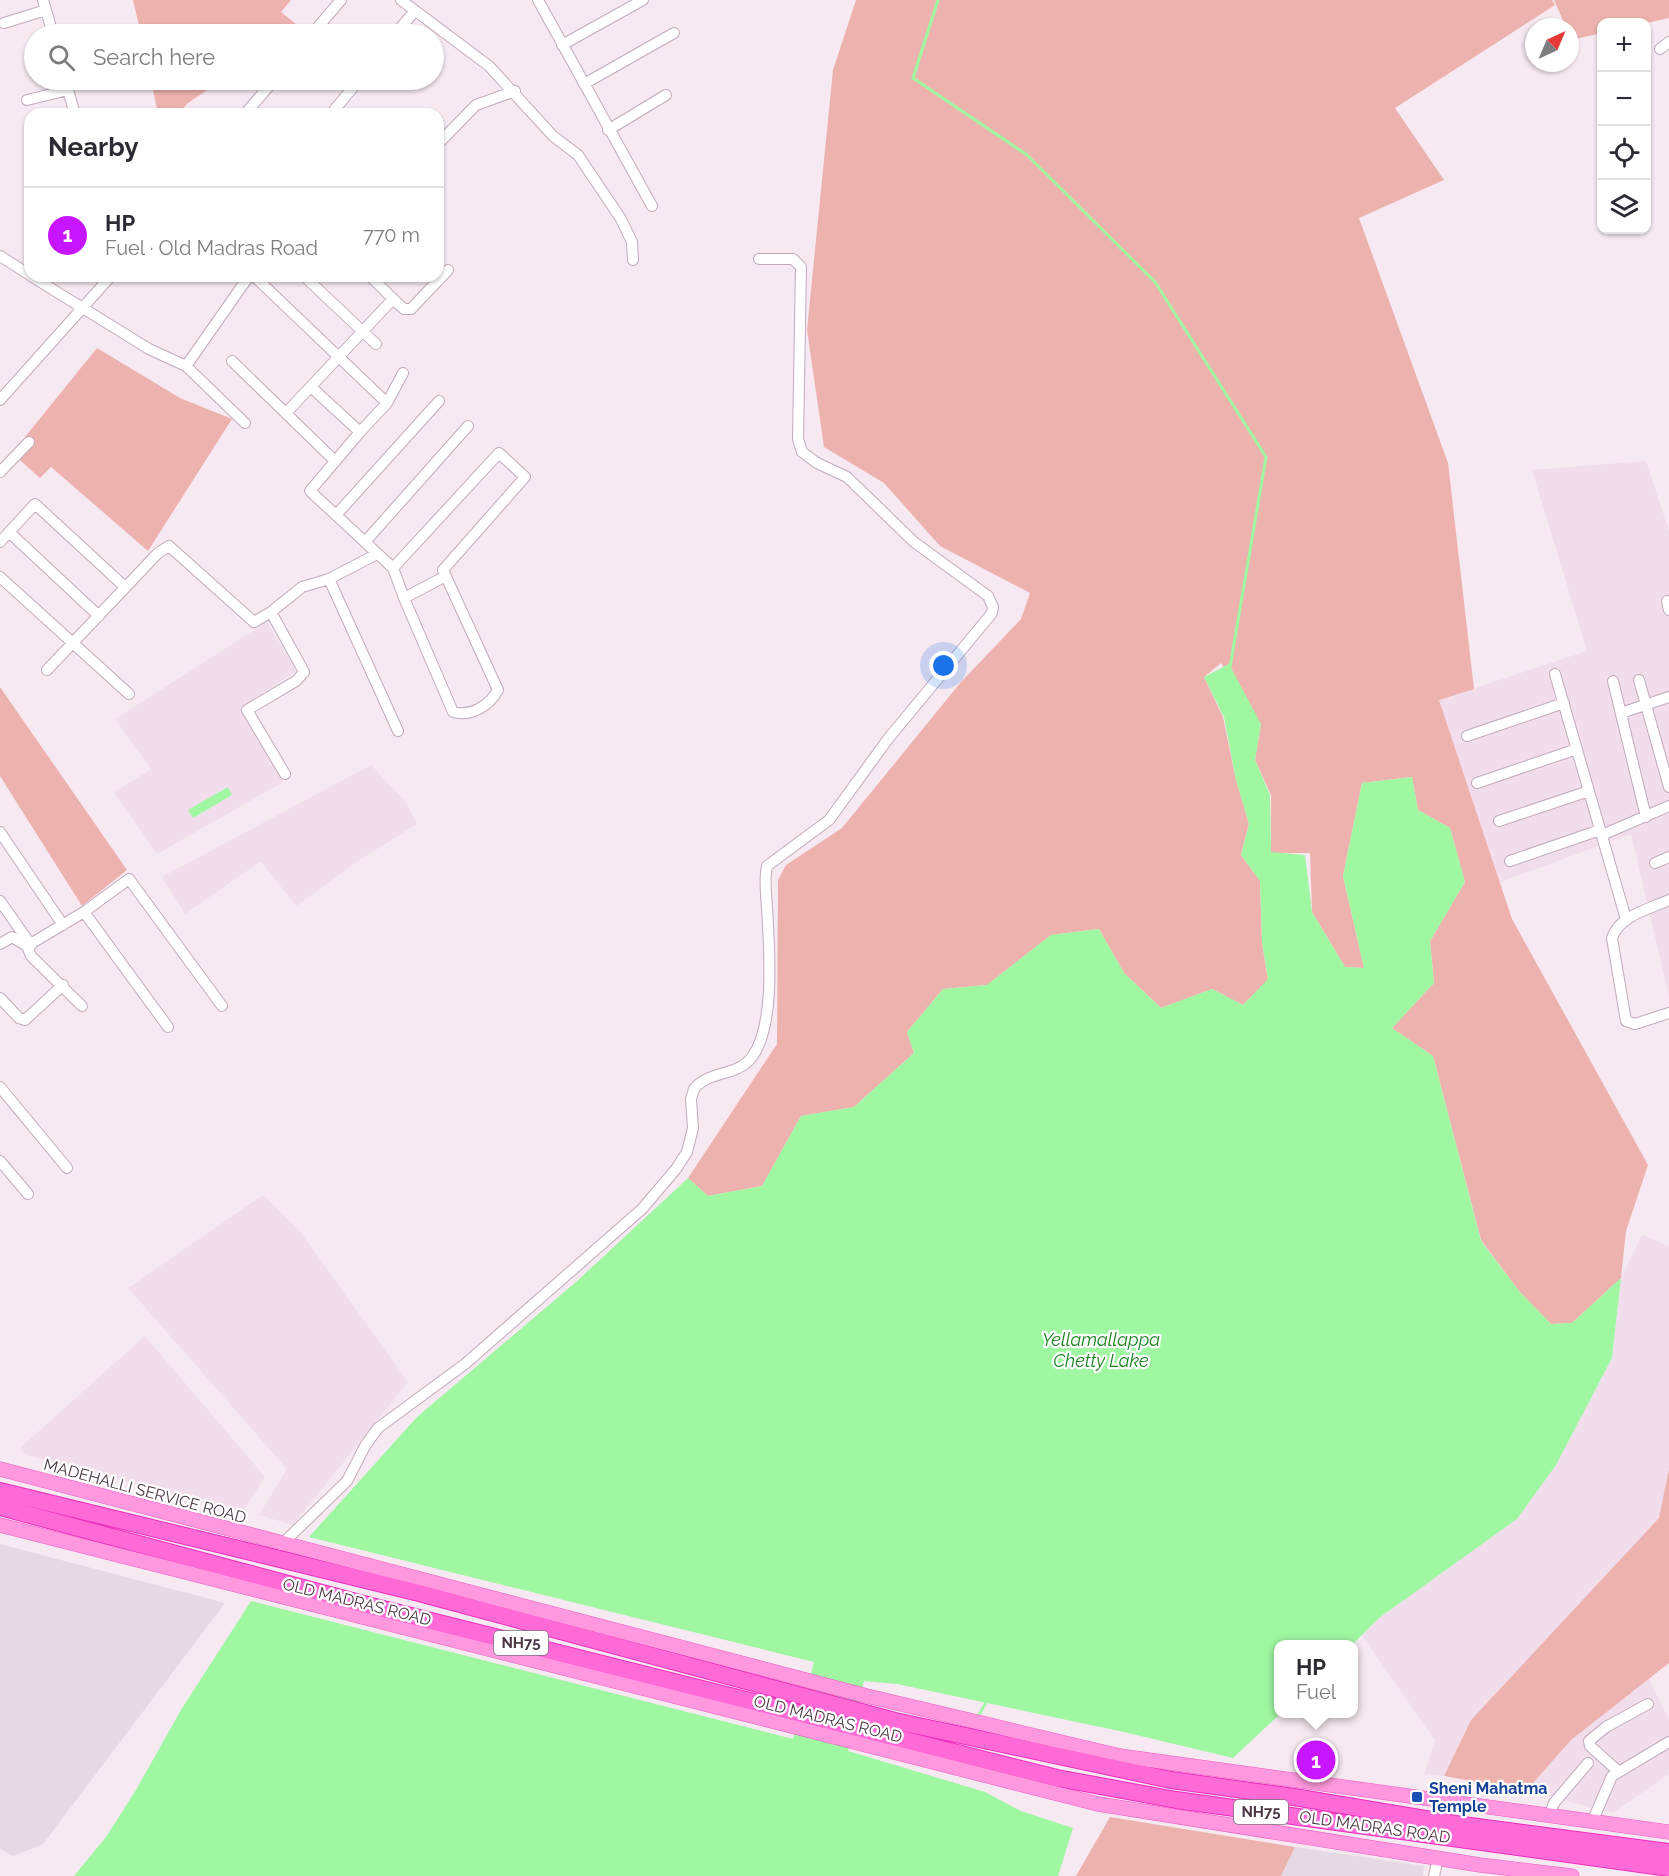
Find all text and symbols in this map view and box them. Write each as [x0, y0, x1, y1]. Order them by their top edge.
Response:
north arrow [1525, 18, 1579, 72]
map controls [1597, 18, 1651, 234]
button: + [1597, 18, 1651, 72]
search box [24, 24, 444, 90]
icon: search [45, 41, 78, 74]
text: Search here [93, 44, 215, 70]
button: − [1597, 72, 1651, 126]
button: locate [1597, 126, 1651, 180]
text: Nearby [48, 132, 138, 162]
button: layers [1597, 180, 1651, 234]
text: HP [105, 210, 135, 236]
text: 1 [63, 223, 72, 247]
text: 770 m [363, 223, 420, 247]
text: Fuel · Old Madras Road [105, 236, 318, 260]
your location [929, 651, 958, 680]
water label: Yellamallappa Chetty Lake [1042, 1329, 1160, 1371]
street label: MADEHALLI SERVICE ROAD [42, 1455, 248, 1527]
street label: OLD MADRAS ROAD [281, 1574, 433, 1630]
road number: NH75 [494, 1631, 548, 1655]
popup [1274, 1640, 1358, 1718]
text: HP [1296, 1654, 1326, 1680]
text: Fuel [1296, 1680, 1336, 1704]
street label: OLD MADRAS ROAD [752, 1691, 904, 1747]
pin: 1 [1296, 1738, 1336, 1782]
place label: Sheni Mahatma Temple [1429, 1779, 1548, 1816]
marker: Sheni Mahatma Temple [1410, 1790, 1424, 1804]
road number: NH75 [1234, 1800, 1288, 1824]
street label: OLD MADRAS ROAD [1298, 1807, 1452, 1847]

